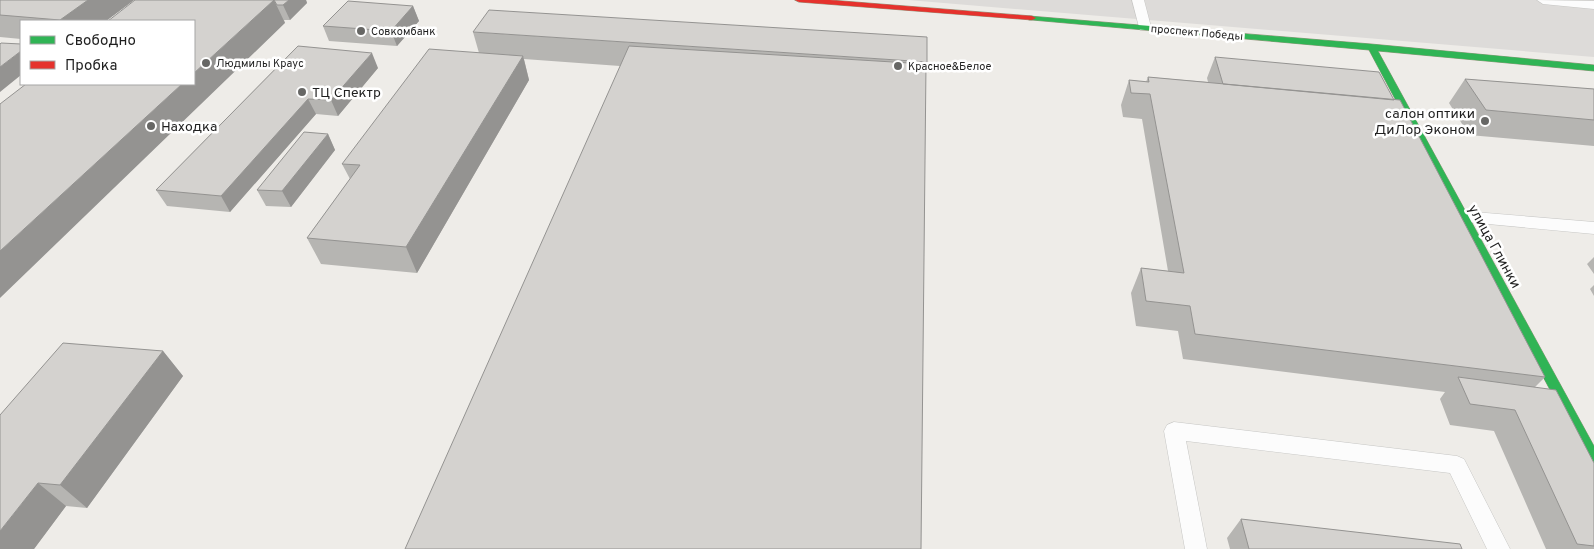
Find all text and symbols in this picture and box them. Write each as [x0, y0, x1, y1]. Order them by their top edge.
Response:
legend [20, 20, 195, 85]
street label: проспект Победы [1150, 22, 1244, 44]
marker: Совкомбанк [355, 25, 367, 37]
place label: Совкомбанк [371, 25, 435, 39]
text: Свободно [65, 32, 136, 51]
text: Пробка [65, 57, 117, 76]
marker: Людмилы Краус [200, 57, 212, 69]
place label: Людмилы Краус [216, 57, 304, 71]
marker: Красное&Белое [892, 60, 904, 72]
place label: Красное&Белое [908, 60, 991, 74]
place label: ТЦ Спектр [312, 85, 381, 102]
marker: ТЦ Спектр [296, 86, 308, 98]
place label: салон оптики ДиЛор Эконом [1374, 106, 1475, 139]
marker: салон оптики ДиЛор Эконом [1479, 115, 1491, 127]
place label: Находка [161, 119, 217, 136]
marker: Находка [145, 120, 157, 132]
street label: улица Глинки [1464, 202, 1524, 292]

